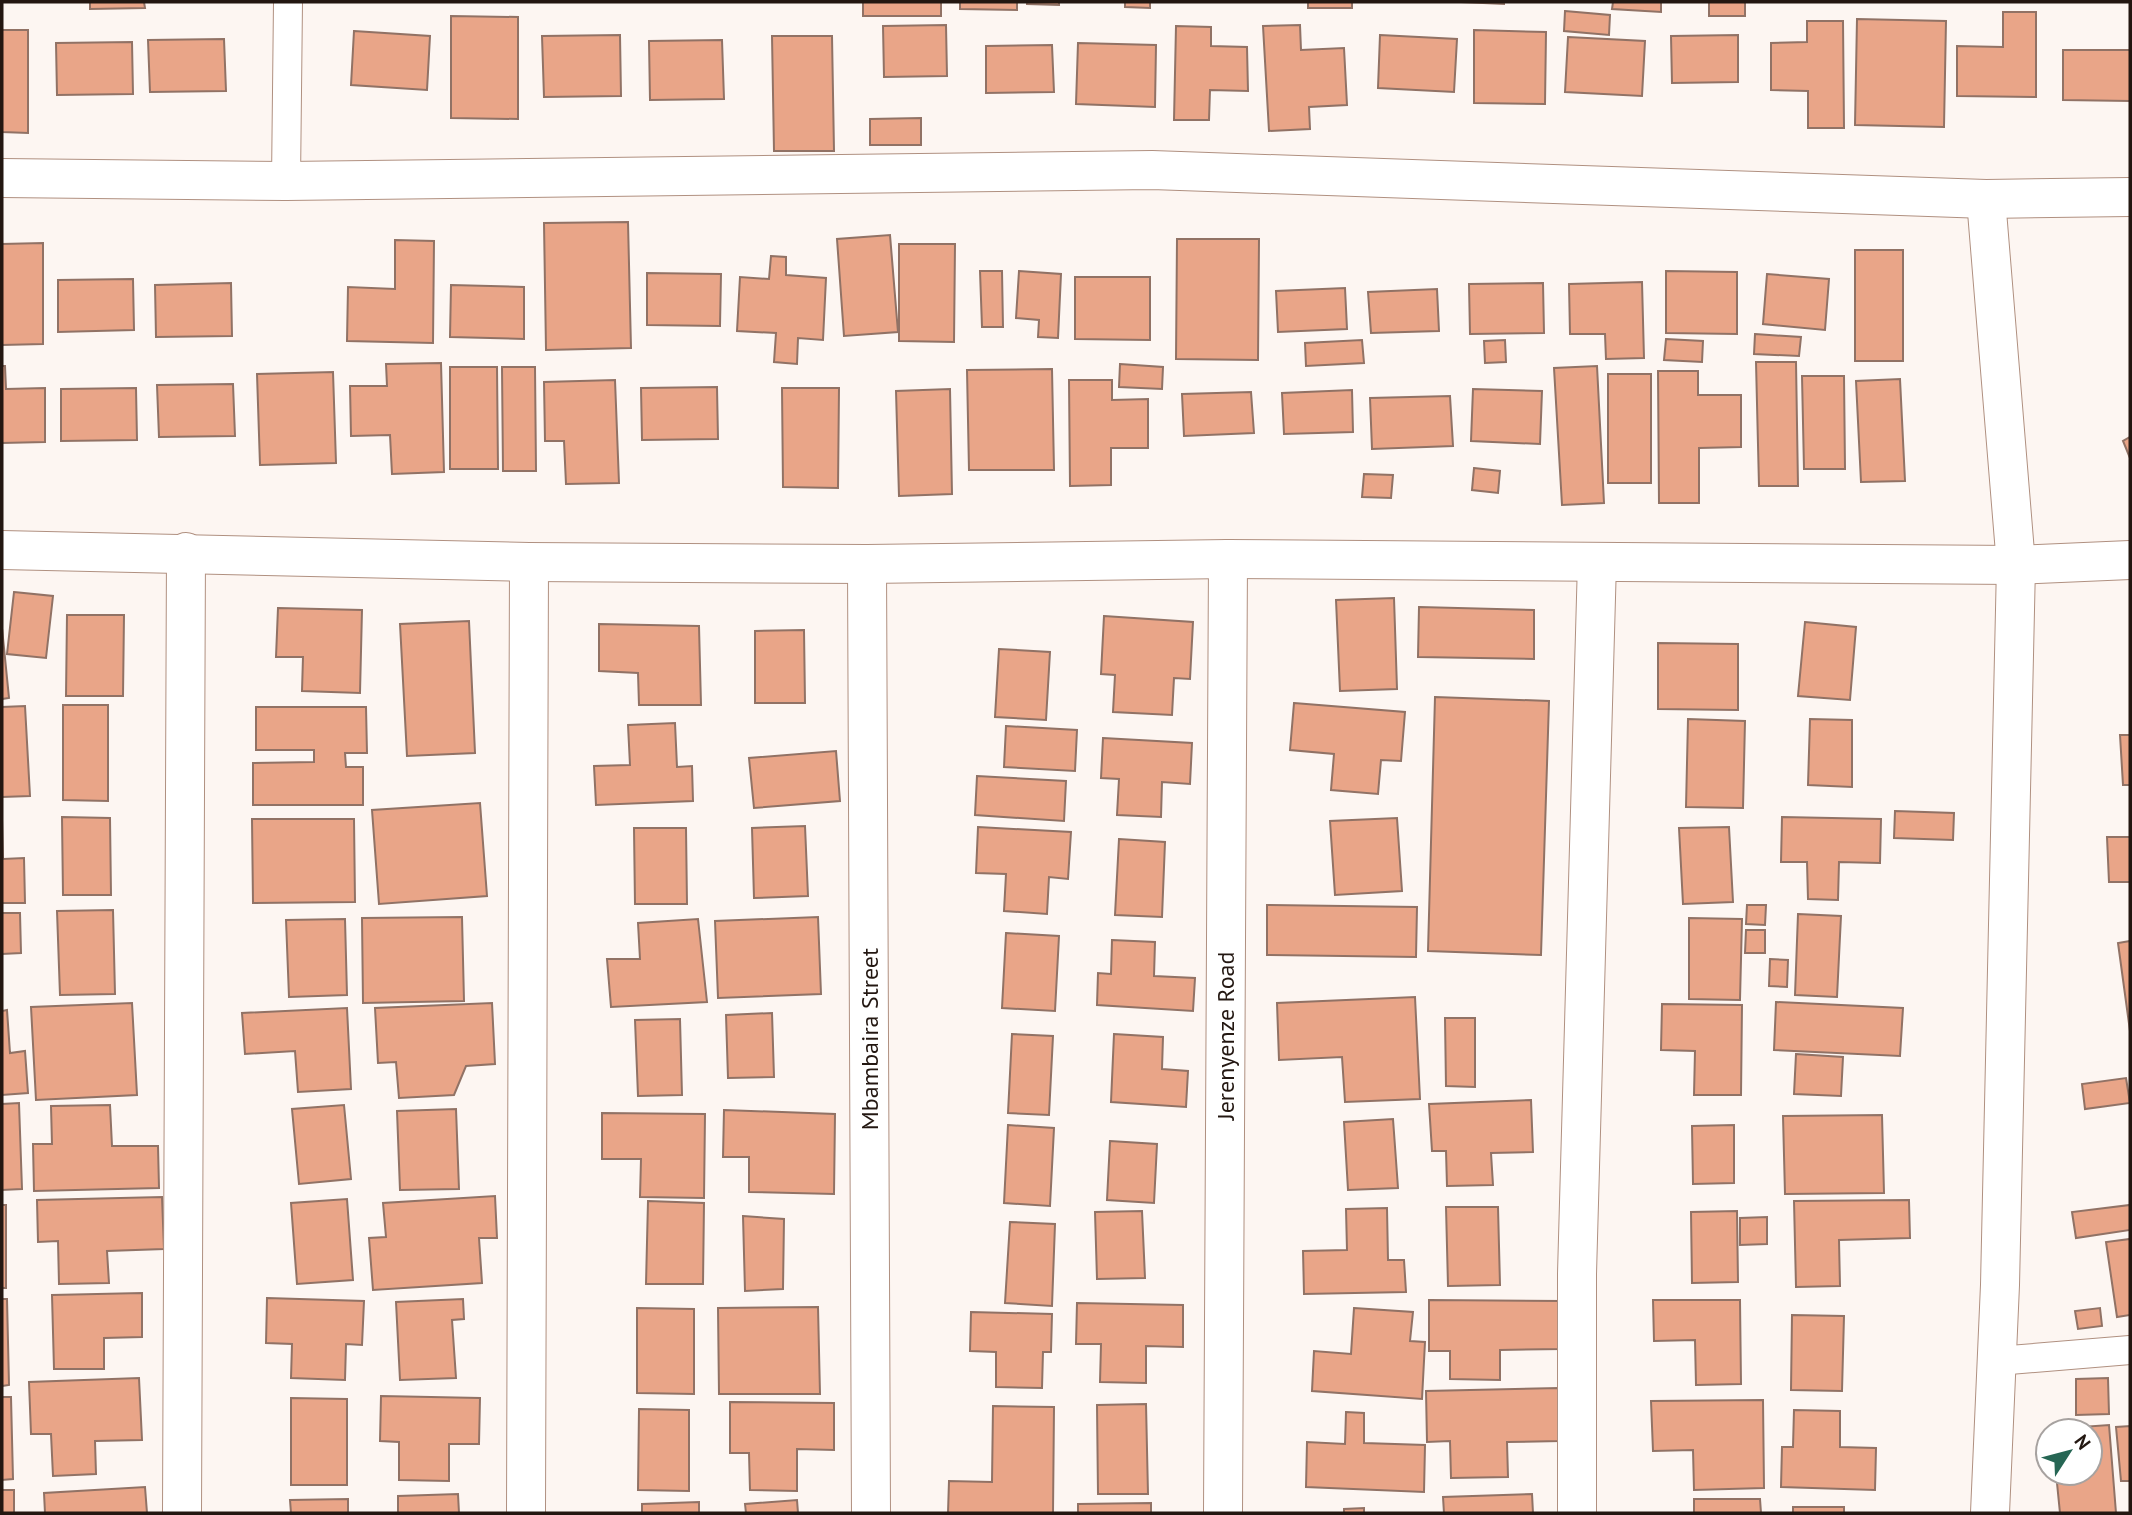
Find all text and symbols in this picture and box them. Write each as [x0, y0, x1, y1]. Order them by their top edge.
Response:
street label: Mbambaira Street [854, 948, 885, 1130]
street label: Jerenyenze Road [1210, 952, 1241, 1121]
north arrow [2034, 1417, 2104, 1487]
text: N [2069, 1430, 2096, 1454]

